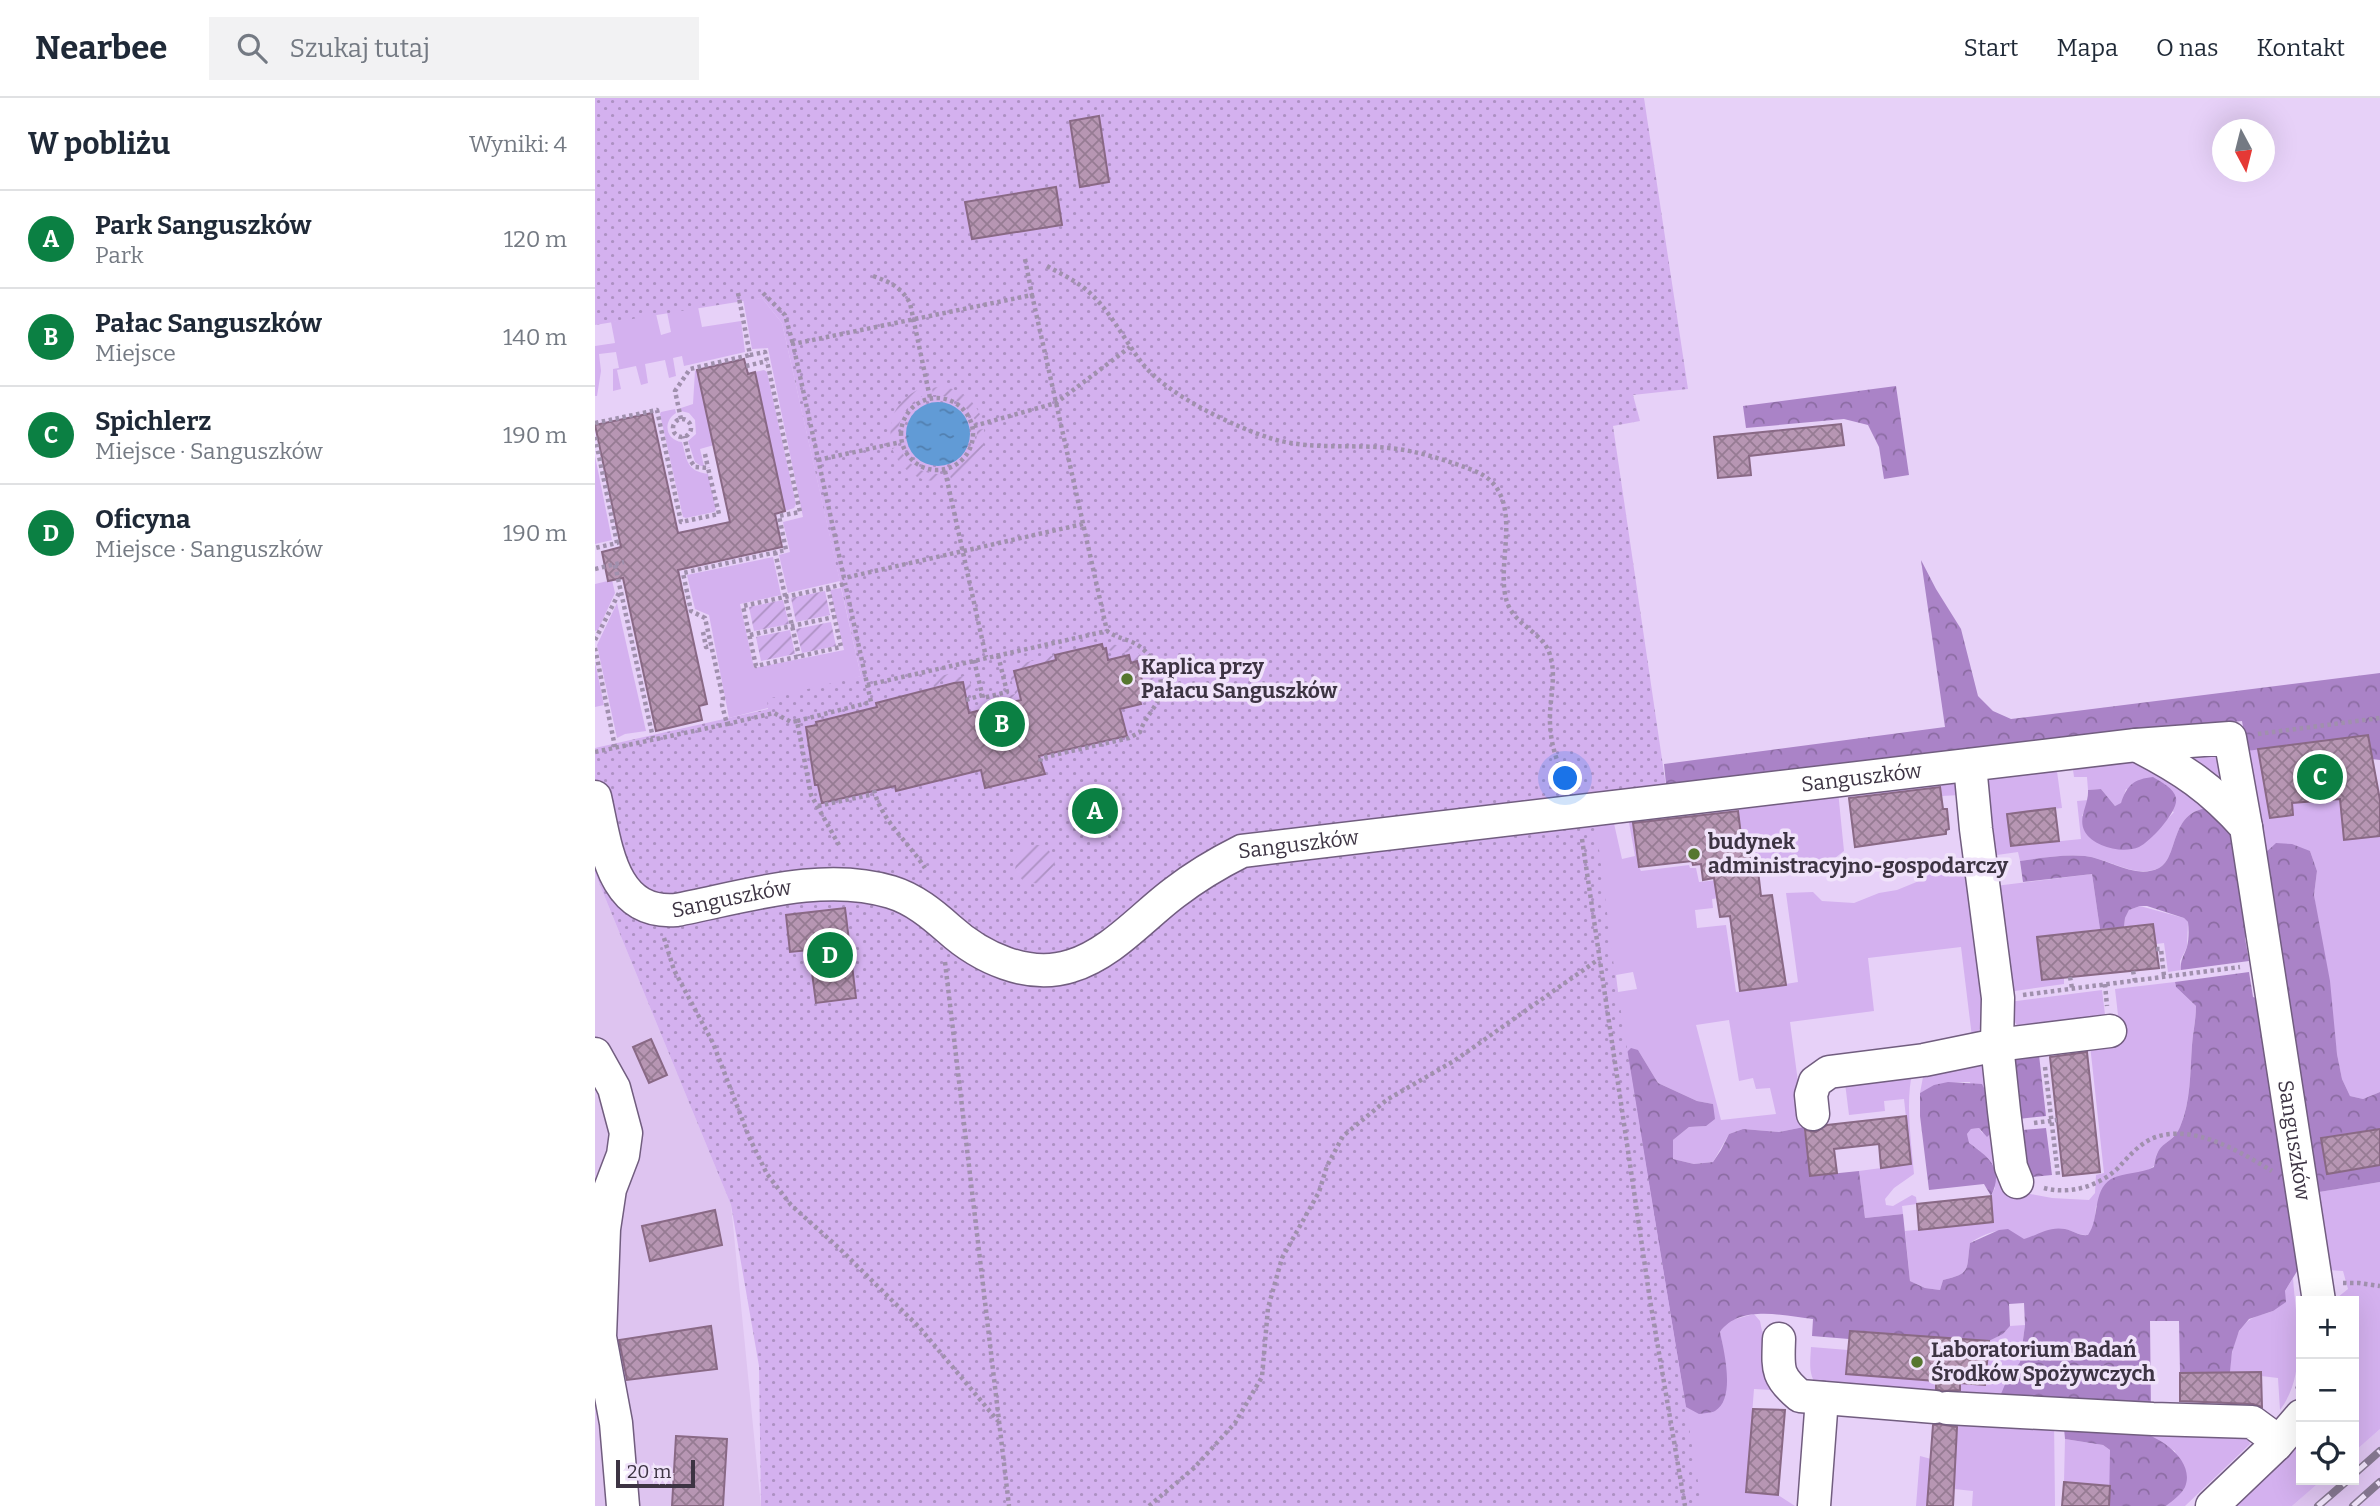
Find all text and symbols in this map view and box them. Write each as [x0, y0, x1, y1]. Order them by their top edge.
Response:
search box [209, 17, 699, 80]
text: Nearbee [35, 28, 167, 68]
icon: search [233, 29, 271, 67]
text: Szukaj tutaj [289, 33, 430, 64]
text: Start [1964, 34, 2019, 62]
text: Mapa [2057, 34, 2118, 62]
text: O nas [2156, 34, 2219, 62]
text: Kontakt [2257, 34, 2345, 62]
north arrow [2212, 119, 2275, 182]
text: W pobliżu [28, 126, 170, 162]
text: Wyniki: 4 [469, 130, 567, 158]
text: Park Sanguszków [95, 210, 311, 241]
text: A [43, 225, 59, 253]
text: 120 m [504, 225, 567, 253]
text: Park [95, 241, 144, 269]
text: Pałac Sanguszków [95, 308, 322, 339]
text: B [44, 323, 58, 351]
text: 140 m [503, 323, 567, 351]
text: Miejsce [95, 339, 176, 367]
text: Spichlerz [95, 406, 211, 437]
text: C [44, 421, 58, 449]
text: 190 m [503, 421, 567, 449]
text: Miejsce · Sanguszków [95, 437, 323, 465]
text: Oficyna [95, 504, 191, 535]
text: D [43, 519, 59, 547]
text: 190 m [503, 519, 567, 547]
text: Miejsce · Sanguszków [95, 535, 323, 563]
place label: Kaplica przy Pałacu Sanguszków [1141, 654, 1338, 704]
marker: Kaplica przy Pałacu Sanguszków [1119, 671, 1135, 687]
pin: B [979, 698, 1025, 750]
pin: C [2297, 751, 2343, 803]
street label: Sanguszków [1800, 757, 1923, 798]
your location [1548, 761, 1582, 795]
pin: A [1072, 785, 1118, 837]
street label: Sanguszków [1237, 824, 1360, 864]
place label: budynek administracyjno-gospodarczy [1708, 829, 2009, 879]
marker: budynek administracyjno-gospodarczy [1686, 846, 1702, 862]
street label: Sanguszków [669, 874, 793, 924]
pin: D [807, 929, 853, 981]
street label: Sanguszków [2272, 1078, 2316, 1202]
map controls [2296, 1296, 2359, 1485]
button: + [2296, 1296, 2359, 1359]
place label: Laboratorium Badań Środków Spożywczych [1931, 1337, 2156, 1387]
marker: Laboratorium Badań Środków Spożywczych [1909, 1354, 1925, 1370]
button: − [2296, 1359, 2359, 1422]
button: locate [2296, 1422, 2359, 1485]
scale bar [616, 1457, 695, 1489]
text: 20 m [627, 1460, 671, 1483]

